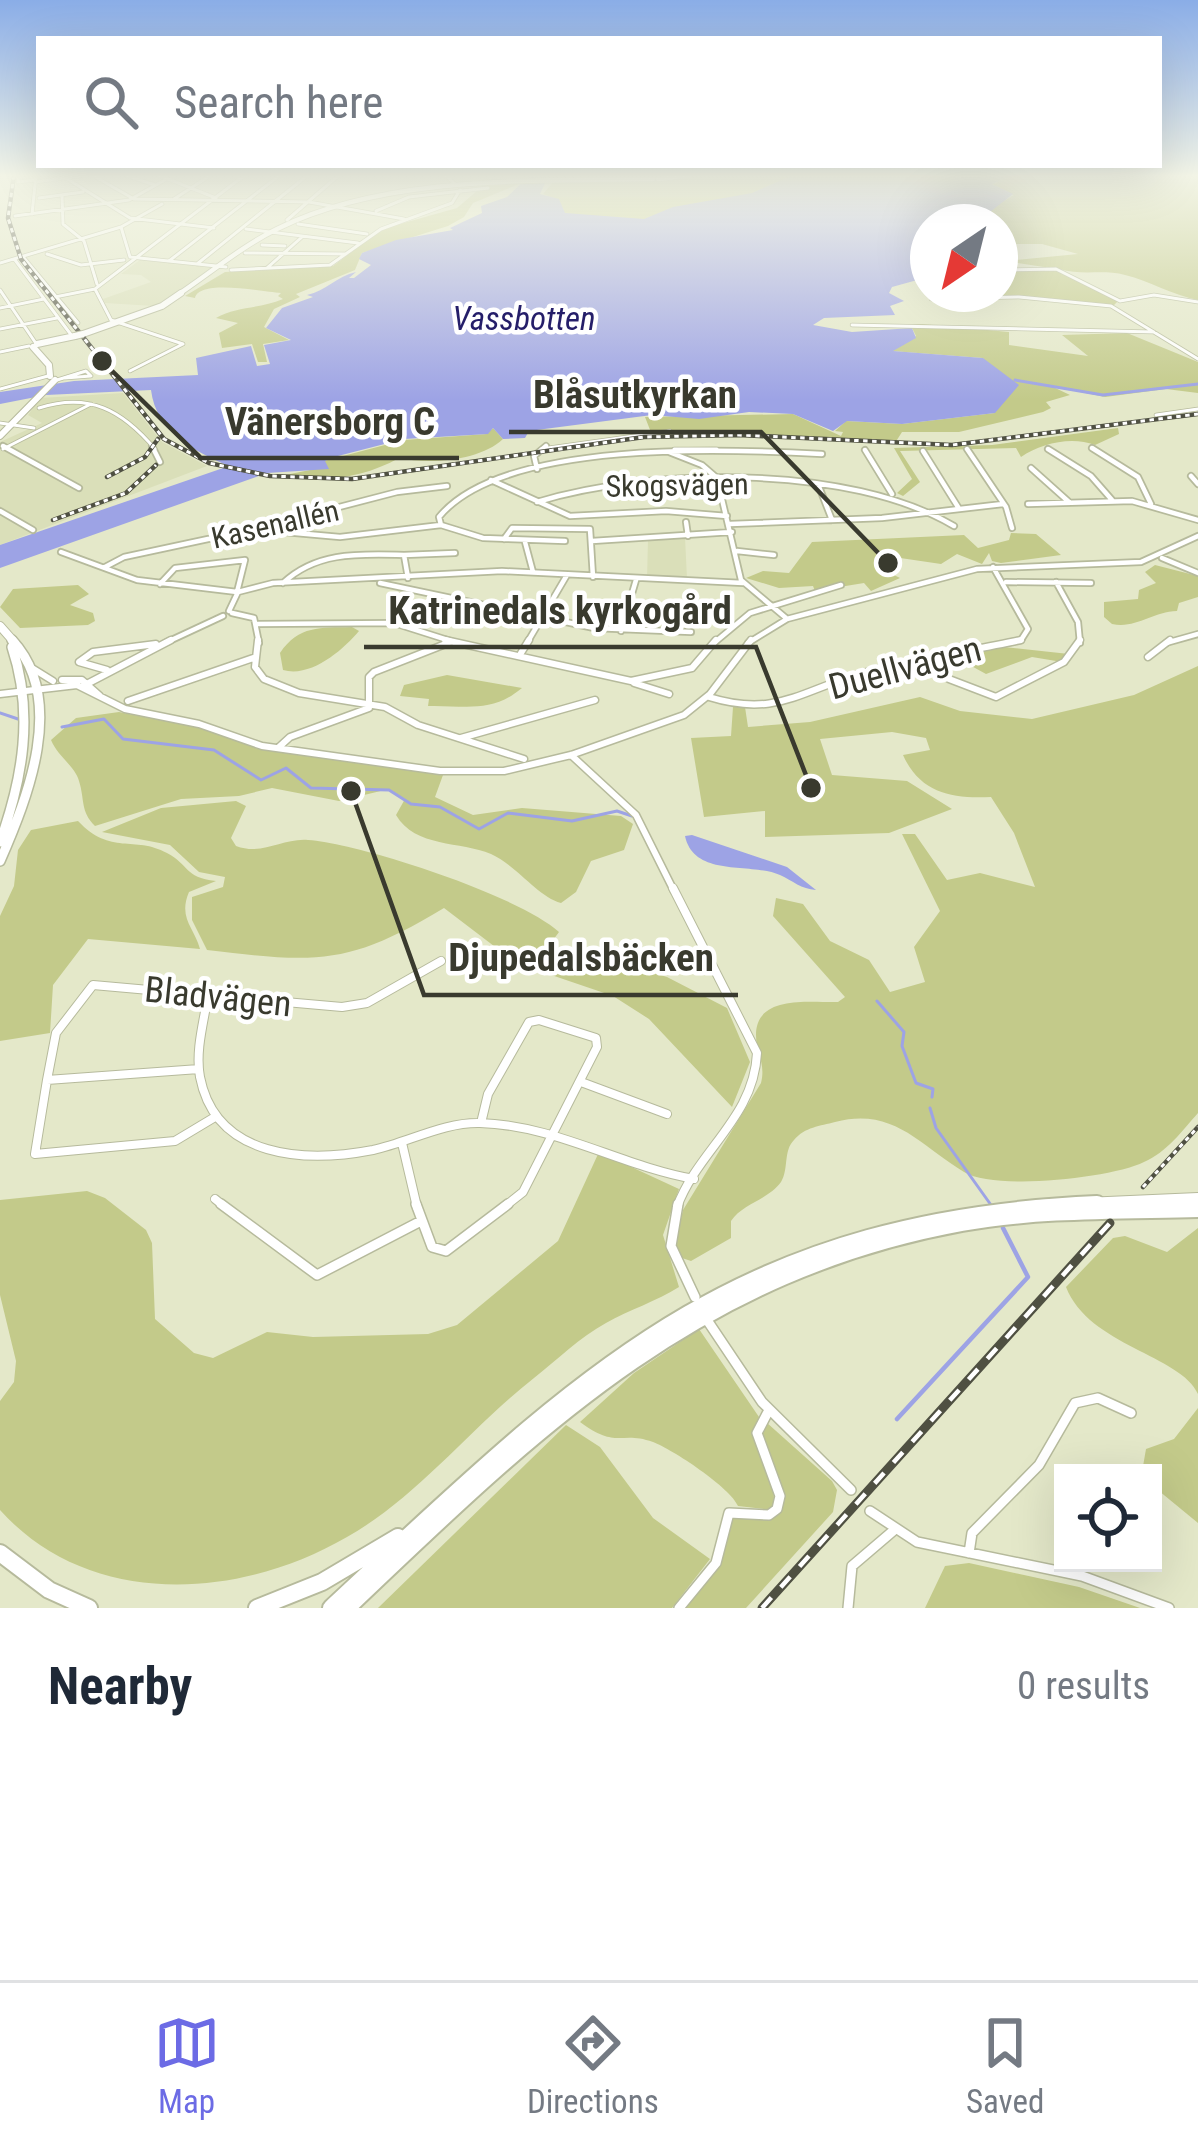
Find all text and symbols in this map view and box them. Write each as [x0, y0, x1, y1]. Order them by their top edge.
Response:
search box [36, 36, 1162, 168]
icon: search [78, 69, 144, 135]
text: Search here [174, 76, 383, 129]
north arrow [910, 204, 1018, 312]
water label: Vassbotten [452, 299, 596, 338]
callout: Blåsutkyrkan [509, 357, 761, 432]
text: Blåsutkyrkan [533, 372, 737, 418]
callout: Vänersborg C [201, 383, 459, 458]
text: Vänersborg C [225, 399, 435, 445]
street label: Skogsvägen [605, 466, 749, 504]
street label: Kasenallén [208, 492, 342, 556]
callout: Katrinedals kyrkogård [364, 572, 756, 647]
text: Katrinedals kyrkogård [388, 588, 732, 634]
street label: Duellvägen [824, 628, 986, 708]
callout: Djupedalsbäcken [424, 920, 738, 995]
text: Djupedalsbäcken [448, 935, 714, 981]
street label: Bladvägen [142, 968, 294, 1026]
map controls [1054, 1464, 1162, 1572]
button: locate [1054, 1464, 1162, 1572]
text: Nearby [48, 1657, 192, 1716]
text: 0 results [1017, 1663, 1150, 1709]
tab: Map [154, 2010, 220, 2121]
tab: Directions [527, 2010, 659, 2121]
tab: Saved [966, 2010, 1044, 2121]

